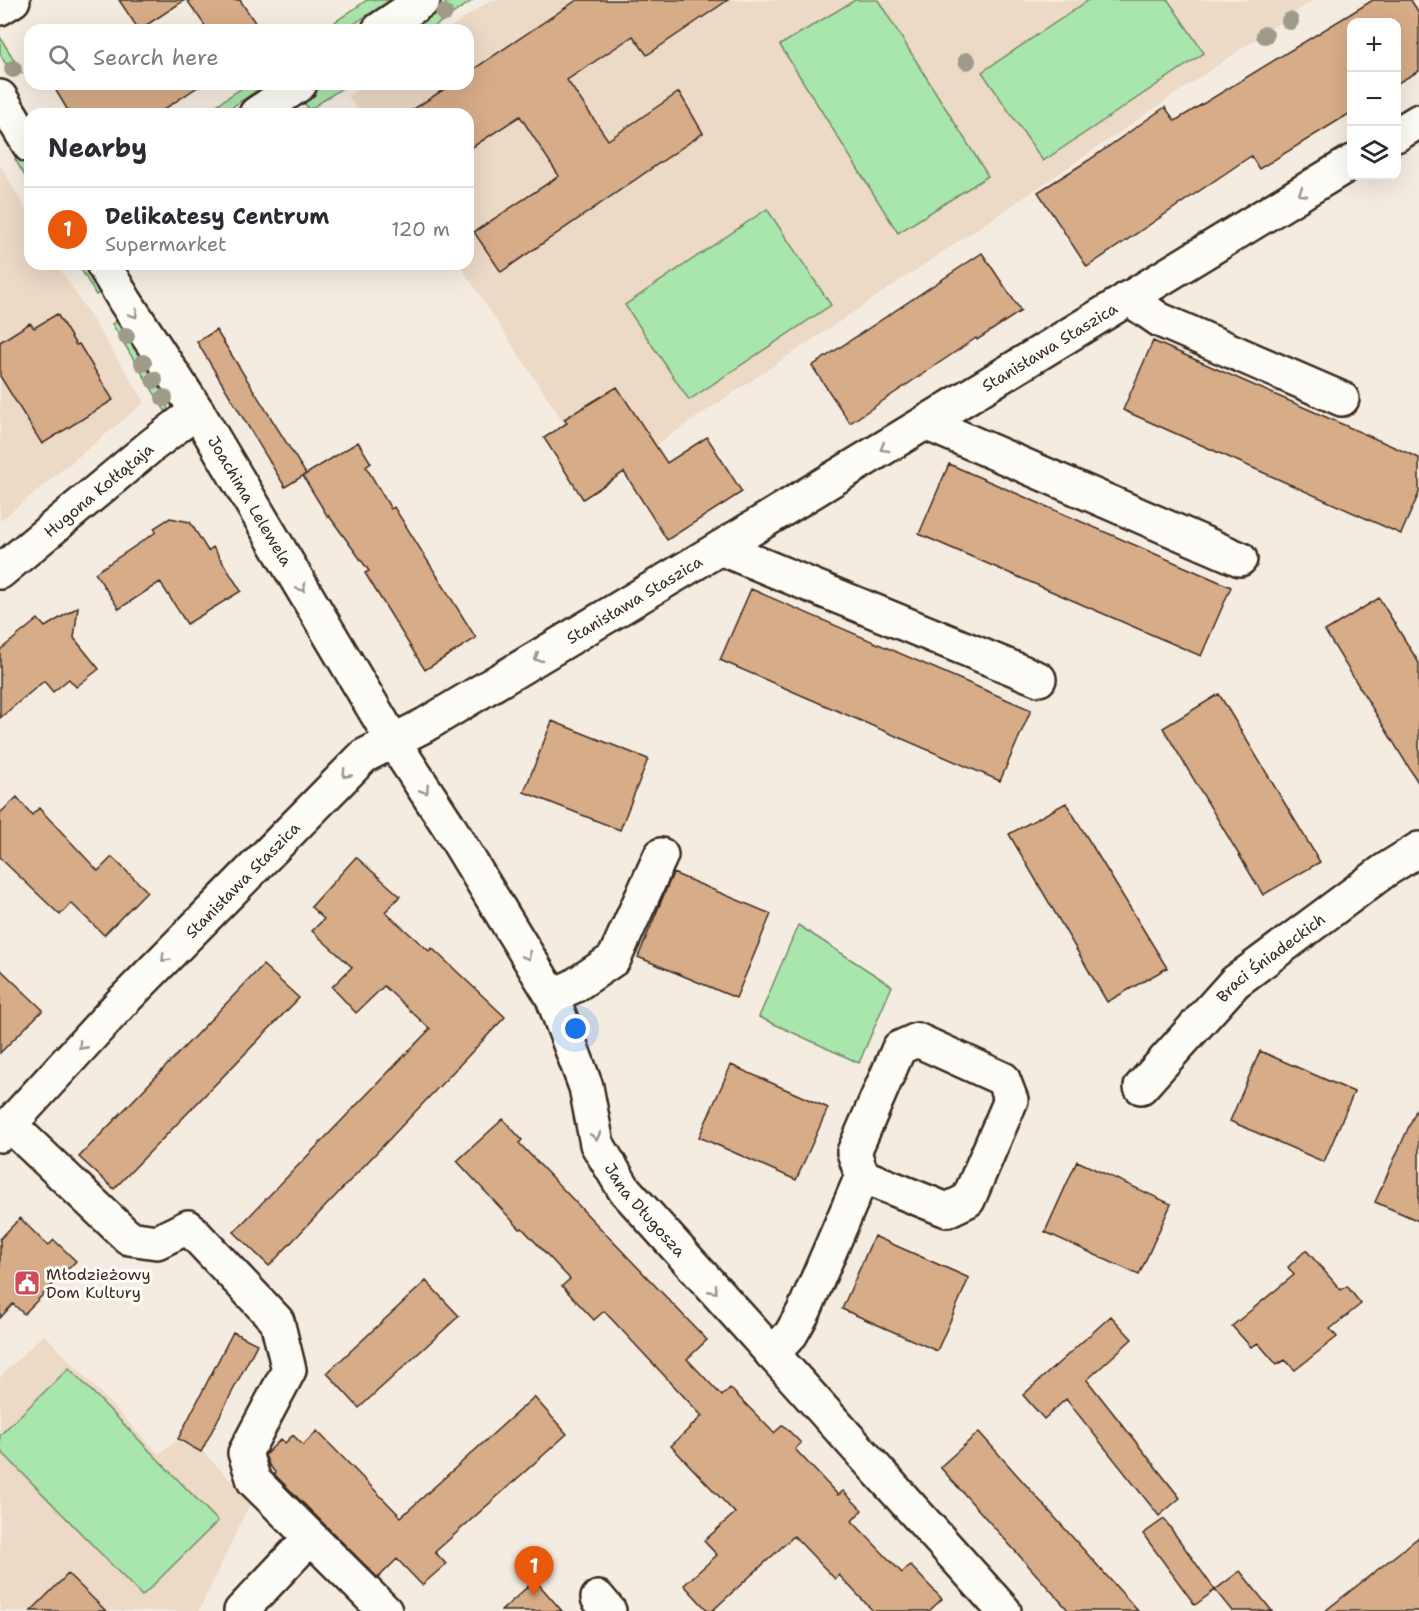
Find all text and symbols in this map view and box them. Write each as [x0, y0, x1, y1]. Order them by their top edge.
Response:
map controls [1347, 18, 1401, 180]
button: + [1347, 18, 1401, 72]
search box [24, 24, 474, 90]
icon: search [45, 41, 78, 74]
text: Search here [93, 43, 219, 72]
button: − [1347, 72, 1401, 126]
button: layers [1347, 126, 1401, 180]
text: Nearby [48, 130, 147, 165]
one-way arrow [1298, 185, 1308, 197]
text: Delikatesy Centrum [105, 202, 329, 231]
text: 1 [63, 216, 72, 242]
text: 120 m [391, 216, 450, 242]
text: Supermarket [105, 231, 227, 257]
street label: Stanisława Staszica [978, 298, 1121, 397]
one-way arrow [126, 308, 138, 318]
street label: Joachima Lelewela [203, 432, 297, 570]
street label: Hugona Kołłątaja [39, 439, 158, 542]
one-way arrow [880, 440, 890, 452]
street label: Stanisława Staszica [563, 551, 706, 649]
one-way arrow [295, 582, 306, 592]
one-way arrow [534, 650, 544, 662]
one-way arrow [342, 767, 353, 778]
one-way arrow [418, 783, 429, 794]
street label: Stanisława Staszica [181, 817, 305, 943]
street label: Braci Śniadeckich [1212, 908, 1330, 1007]
one-way arrow [520, 949, 531, 960]
one-way arrow [161, 952, 172, 962]
your location [561, 1014, 590, 1043]
one-way arrow [78, 1039, 89, 1049]
one-way arrow [589, 1131, 602, 1141]
street label: Jana Długosza [600, 1159, 690, 1261]
place label: Młodzieżowy Dom Kultury [46, 1264, 151, 1303]
public building icon: Młodzieżowy Dom Kultury [12, 1268, 42, 1298]
one-way arrow [707, 1283, 718, 1293]
pin: 1 [514, 1546, 554, 1596]

